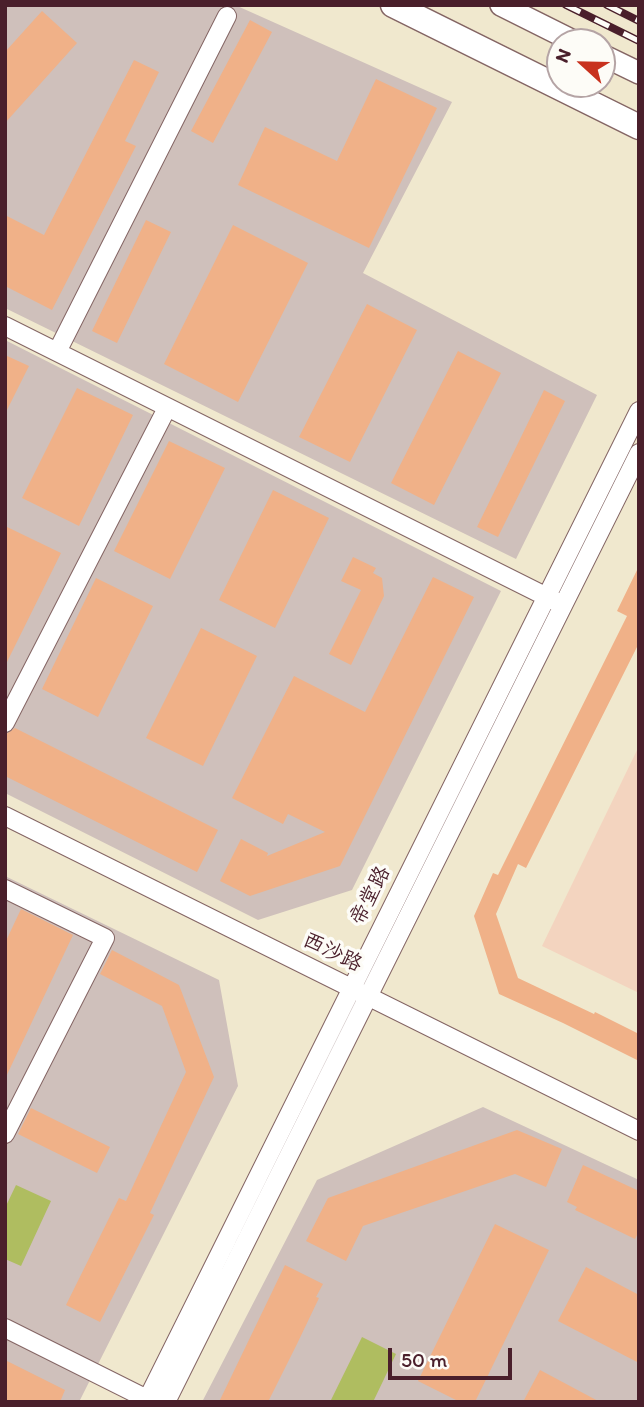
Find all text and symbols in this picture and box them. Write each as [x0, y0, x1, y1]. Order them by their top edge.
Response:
north arrow [546, 28, 616, 98]
text: N [550, 45, 576, 66]
street label: 帝堂路 [345, 862, 397, 930]
street label: 西沙路 [298, 928, 366, 978]
scale bar [392, 1334, 516, 1378]
text: 50 m [401, 1347, 447, 1372]

